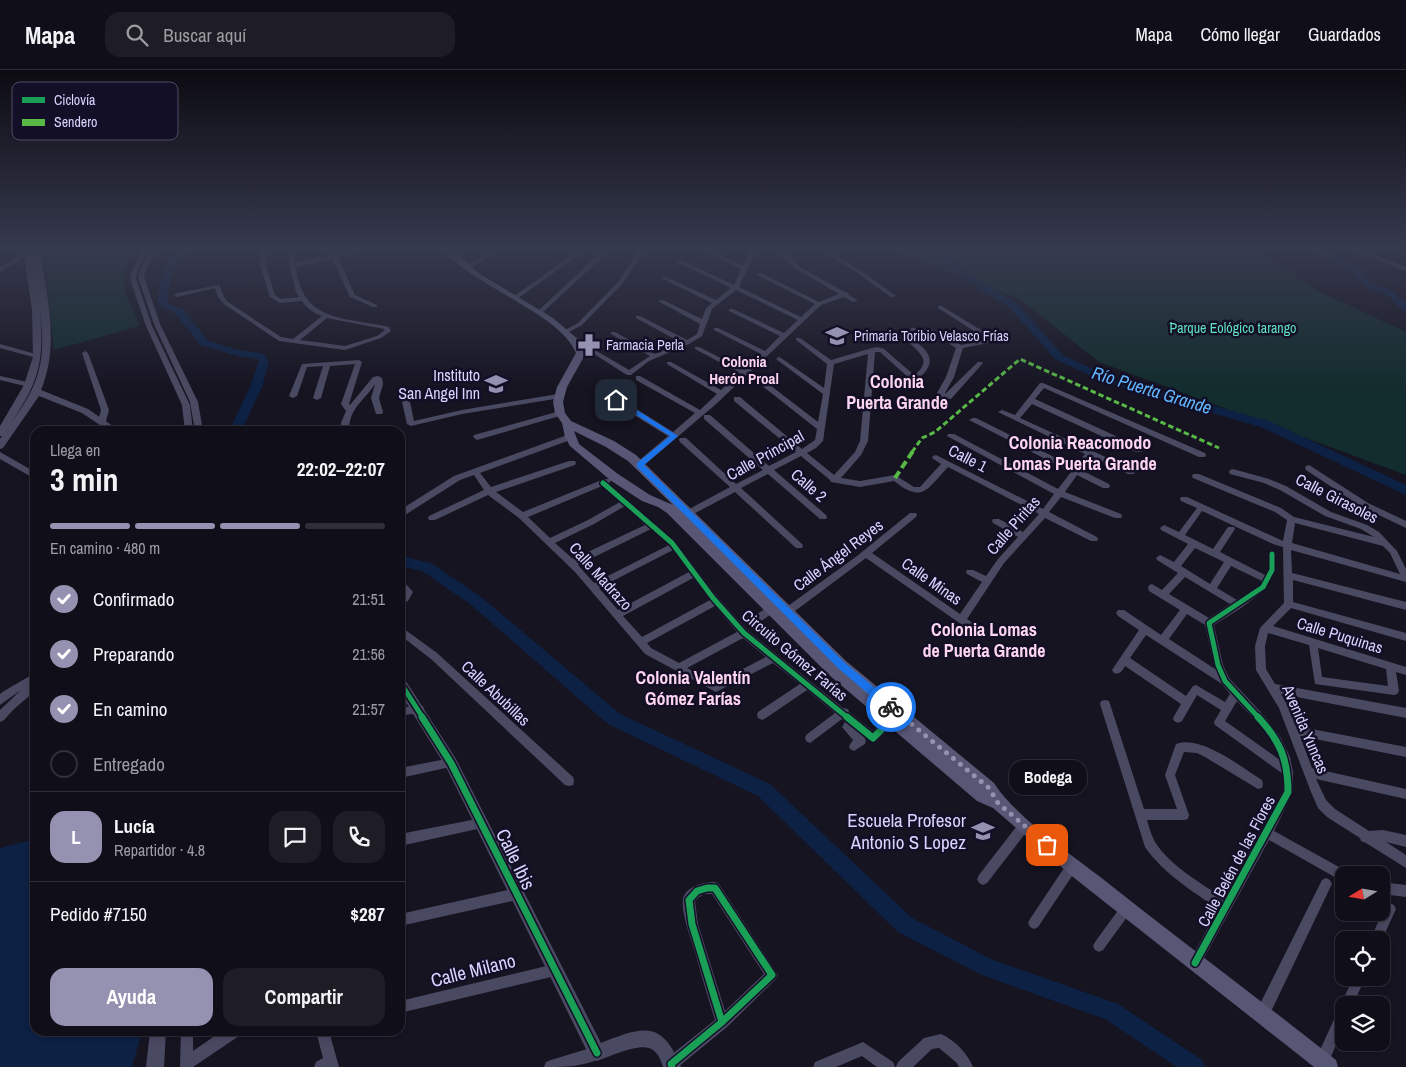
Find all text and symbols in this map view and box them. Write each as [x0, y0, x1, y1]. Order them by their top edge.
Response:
search box [105, 12, 455, 57]
text: Mapa [25, 19, 75, 51]
icon: search [123, 21, 151, 49]
text: Buscar aquí [163, 22, 246, 48]
text: Mapa [1135, 22, 1172, 47]
text: Cómo llegar [1200, 22, 1280, 47]
text: Guardados [1308, 22, 1381, 47]
legend [12, 82, 178, 140]
text: Ciclovía [54, 91, 96, 109]
text: Sendero [54, 113, 97, 131]
park label: ´Parque Eológico tarango [1169, 319, 1297, 337]
school or university icon: Primaria Toribio Velasco Frías [824, 323, 850, 349]
place label: Primaria Toribio Velasco Frías [854, 327, 1009, 345]
pharmacy icon: Farmacia Perla [576, 332, 602, 358]
place label: Farmacia Perla [606, 336, 685, 354]
district label: Colonia Herón Proal [709, 351, 779, 389]
water label: Río Puerta Grande [1089, 360, 1215, 420]
place label: Instituto San Angel Inn [398, 364, 480, 404]
district label: Colonia Puerta Grande [846, 369, 948, 415]
school or university icon: Instituto San Angel Inn [483, 371, 509, 397]
pin [595, 379, 637, 421]
icon: home [602, 386, 630, 414]
street label: Calle Principal [722, 425, 808, 485]
district label: Colonia Reacomodo Lomas Puerta Grande [1003, 430, 1157, 476]
text: Llega en [50, 439, 100, 461]
street label: Calle 1 [945, 439, 992, 477]
text: 22:02–22:07 [297, 456, 385, 482]
text: 3 min [50, 458, 119, 501]
street label: Calle 2 [786, 463, 832, 507]
street label: Calle Girasoles [1292, 468, 1382, 528]
street label: Calle Piritas [981, 491, 1045, 559]
street label: Calle Ángel Reyes [789, 514, 887, 596]
text: En camino · 480 m [50, 537, 160, 559]
street label: Calle Madrazo [565, 537, 637, 615]
street label: Calle Minas [897, 552, 967, 610]
icon: check [50, 585, 78, 613]
text: Confirmado [93, 586, 174, 612]
text: 21:51 [352, 588, 385, 610]
street label: Circuito Gómez Farías [737, 604, 853, 706]
street label: Calle Puquinas [1294, 611, 1386, 659]
district label: Colonia Lomas de Puerta Grande [922, 617, 1046, 663]
icon: check [50, 640, 78, 668]
text: Preparando [93, 641, 174, 667]
text: 21:56 [352, 643, 385, 665]
street label: Calle Abubillas [457, 655, 535, 731]
district label: Colonia Valentín Gómez Farías [636, 665, 750, 711]
street label: Avenida Yuncas [1277, 680, 1335, 777]
courier [866, 682, 916, 732]
icon: bike [877, 693, 905, 721]
icon: check [50, 695, 78, 723]
text: En camino [93, 696, 167, 722]
text: 21:57 [352, 698, 385, 720]
text: Entregado [93, 751, 165, 777]
callout: Bodega [1008, 760, 1086, 795]
text: Bodega [1024, 766, 1072, 788]
street label: Calle Belén de las Flores [1192, 791, 1280, 931]
place label: Escuela Profesor Antonio S Lopez [847, 807, 967, 855]
button: chat [269, 811, 321, 863]
button: phone [333, 811, 385, 863]
text: Lucía [114, 813, 155, 839]
school or university icon: Escuela Profesor Antonio S Lopez [970, 818, 996, 844]
text: L [71, 824, 81, 850]
street label: Calle Ibis [490, 824, 542, 894]
pin [1026, 824, 1068, 866]
icon: bag [1033, 831, 1061, 859]
text: Repartidor · 4.8 [114, 839, 205, 861]
north arrow [1335, 866, 1390, 921]
map controls [1335, 866, 1390, 1051]
text: Pedido #7150 [50, 901, 147, 927]
text: $287 [350, 901, 385, 927]
button: locate [1335, 931, 1390, 986]
street label: Calle Milano [428, 947, 518, 993]
button: Ayuda [50, 968, 213, 1026]
button: Compartir [223, 968, 385, 1026]
button: layers [1335, 996, 1390, 1051]

